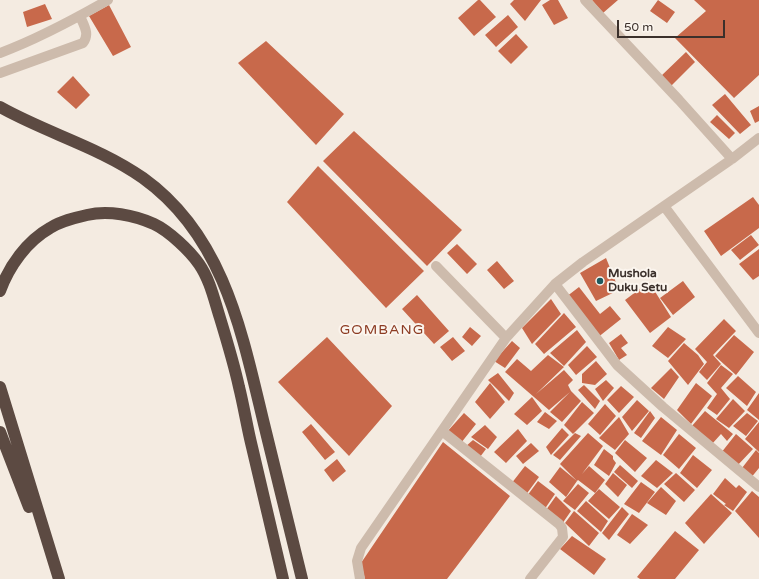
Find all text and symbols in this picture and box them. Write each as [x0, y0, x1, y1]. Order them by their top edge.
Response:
scale bar [619, 12, 727, 38]
text: 50 m [624, 20, 653, 34]
place label: Mushola Duku Setu [608, 267, 667, 295]
marker: Mushola Duku Setu [595, 276, 605, 286]
district label: GOMBANG [340, 322, 424, 338]

